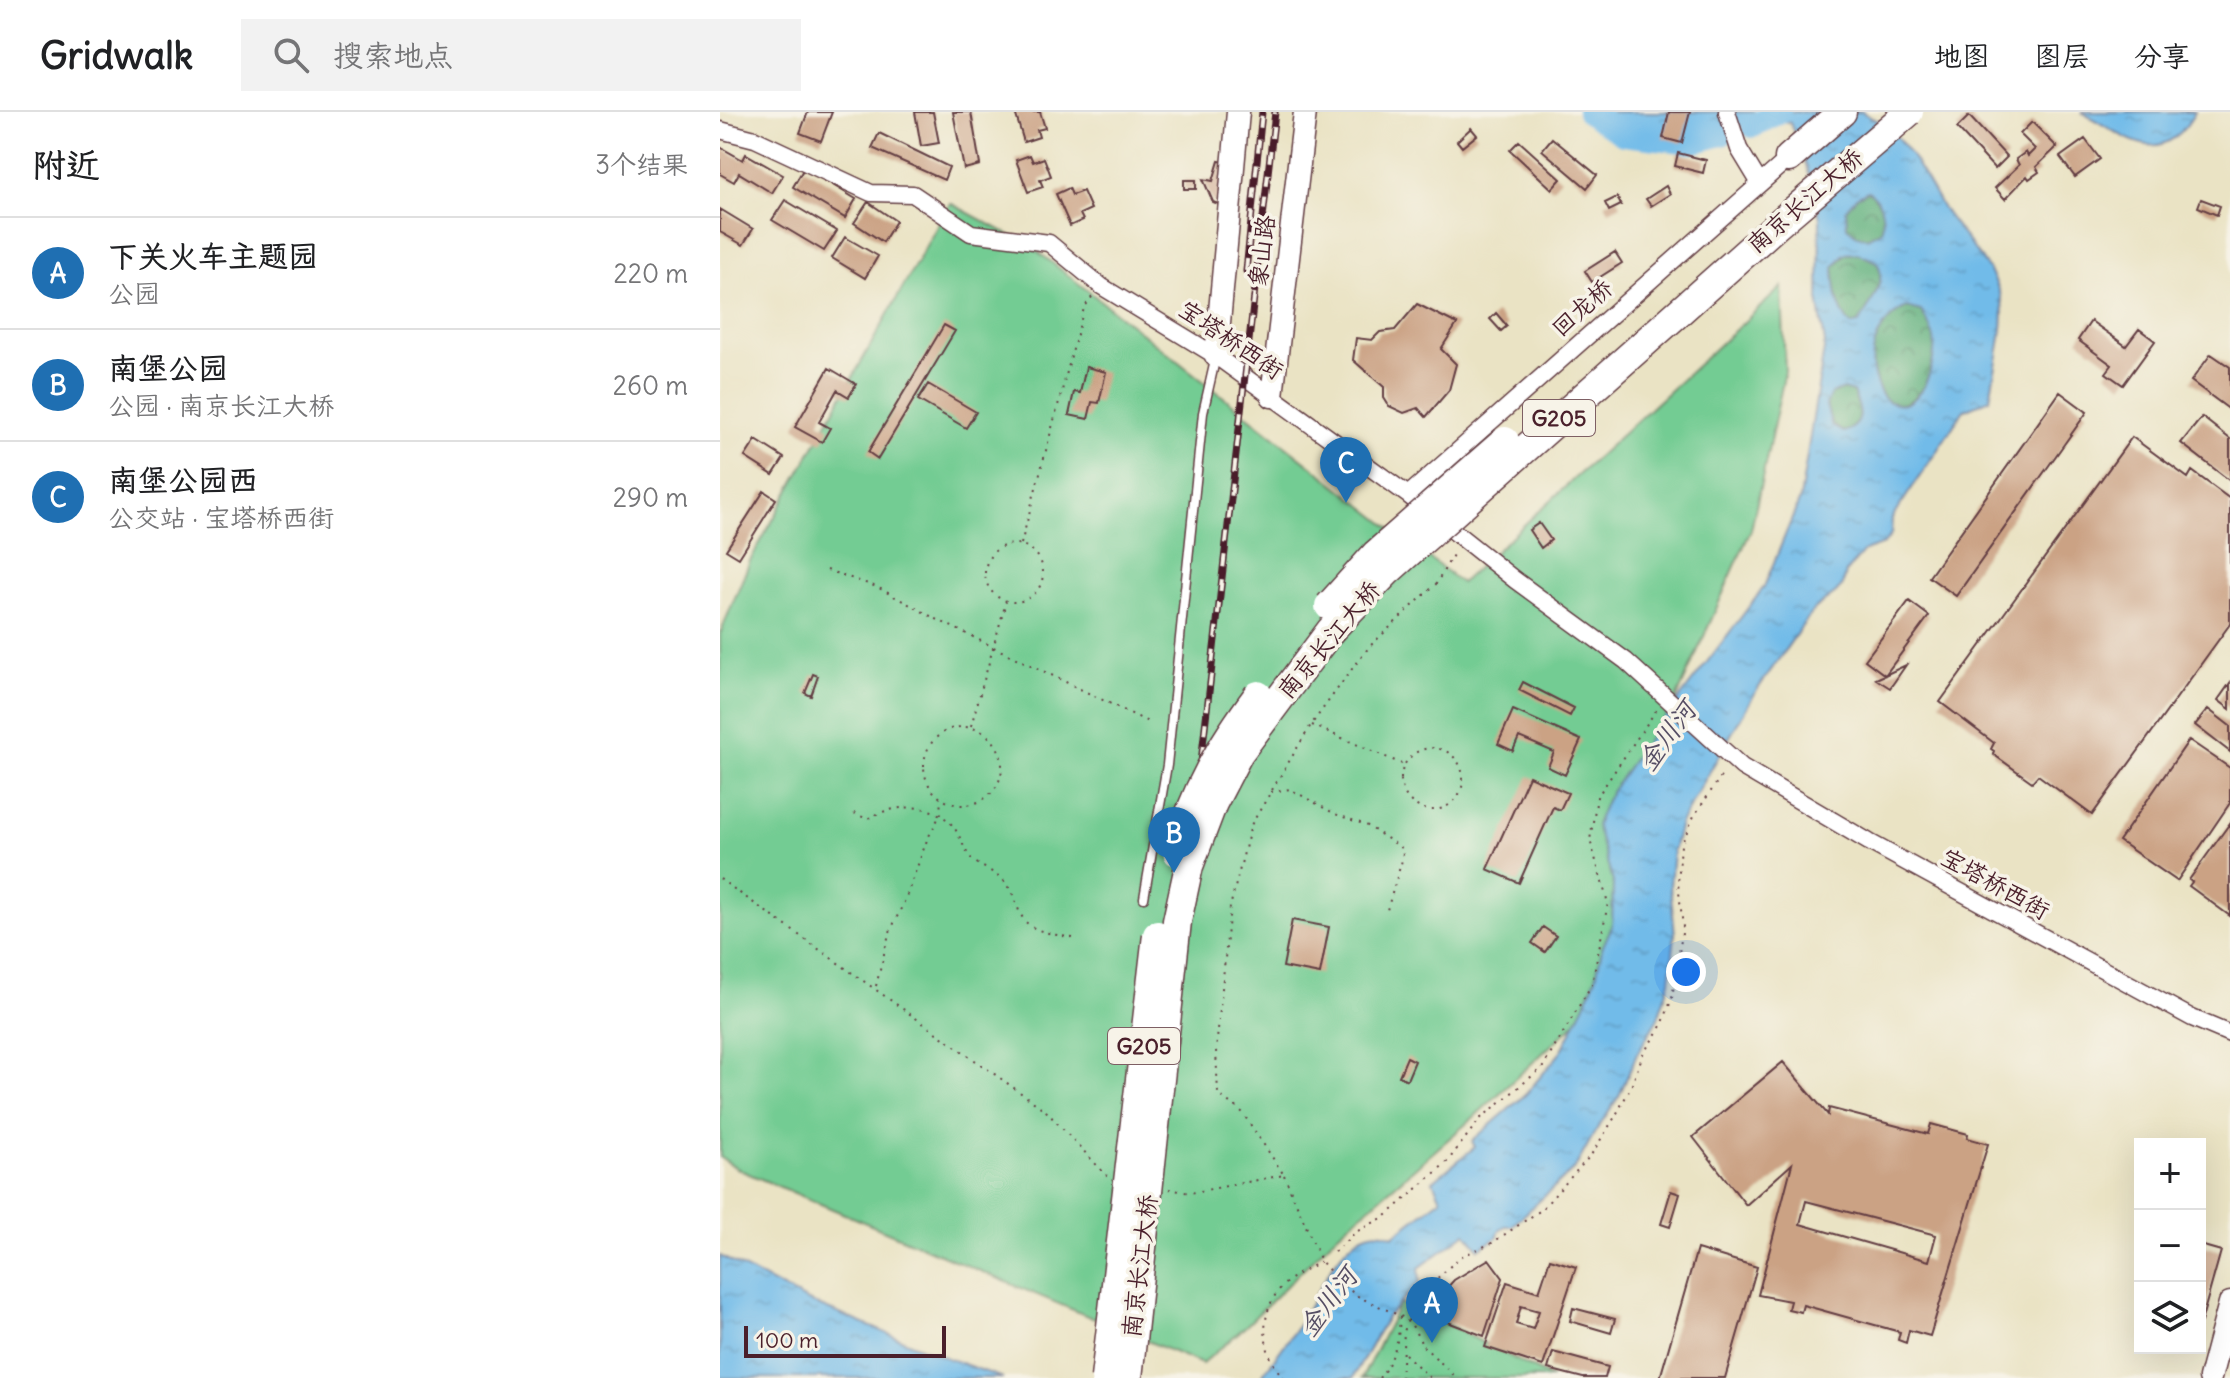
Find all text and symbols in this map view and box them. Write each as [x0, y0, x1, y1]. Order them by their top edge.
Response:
search box [241, 19, 801, 91]
text: Gridwalk [40, 32, 193, 79]
icon: search [269, 33, 313, 77]
text: 搜索地点 [333, 36, 453, 74]
text: 地图 [1934, 38, 1990, 74]
text: 图层 [2034, 38, 2090, 74]
text: 分享 [2134, 38, 2190, 74]
street label: 南京长江大桥 [1740, 142, 1869, 259]
text: 附近 [32, 143, 100, 186]
text: 3个结果 [595, 148, 688, 181]
street label: 象山路 [1242, 213, 1280, 288]
text: 下关火车主题园 [108, 237, 318, 275]
text: A [50, 257, 66, 290]
text: 220 m [613, 257, 688, 290]
street label: 回龙桥 [1545, 272, 1618, 342]
text: 公园 [108, 277, 160, 310]
street label: 宝塔桥西街 [1173, 293, 1290, 385]
text: 南堡公园 [108, 349, 228, 387]
text: B [49, 369, 67, 402]
text: 260 m [613, 369, 688, 402]
text: 公园 · 南京长江大桥 [108, 389, 334, 422]
road number: G205 [1523, 400, 1595, 436]
pin: C [1320, 437, 1372, 503]
text: 南堡公园西 [108, 461, 258, 499]
text: C [49, 481, 67, 514]
text: 290 m [613, 481, 688, 514]
text: 公交站 · 宝塔桥西街 [108, 501, 334, 534]
street label: 南京长江大桥 [1270, 575, 1386, 704]
water label: 金川河 [1630, 691, 1705, 777]
pin: B [1148, 807, 1200, 873]
street label: 宝塔桥西街 [1936, 841, 2055, 925]
your location [1666, 952, 1706, 992]
road number: G205 [1108, 1028, 1180, 1064]
map controls [2134, 1138, 2206, 1354]
button: + [2134, 1138, 2206, 1210]
street label: 南京长江大桥 [1115, 1193, 1163, 1339]
button: − [2134, 1210, 2206, 1282]
water label: 金川河 [1291, 1257, 1367, 1343]
pin: A [1406, 1277, 1458, 1343]
button: layers [2134, 1282, 2206, 1354]
scale bar [744, 1322, 946, 1358]
text: 100 m [756, 1326, 818, 1354]

